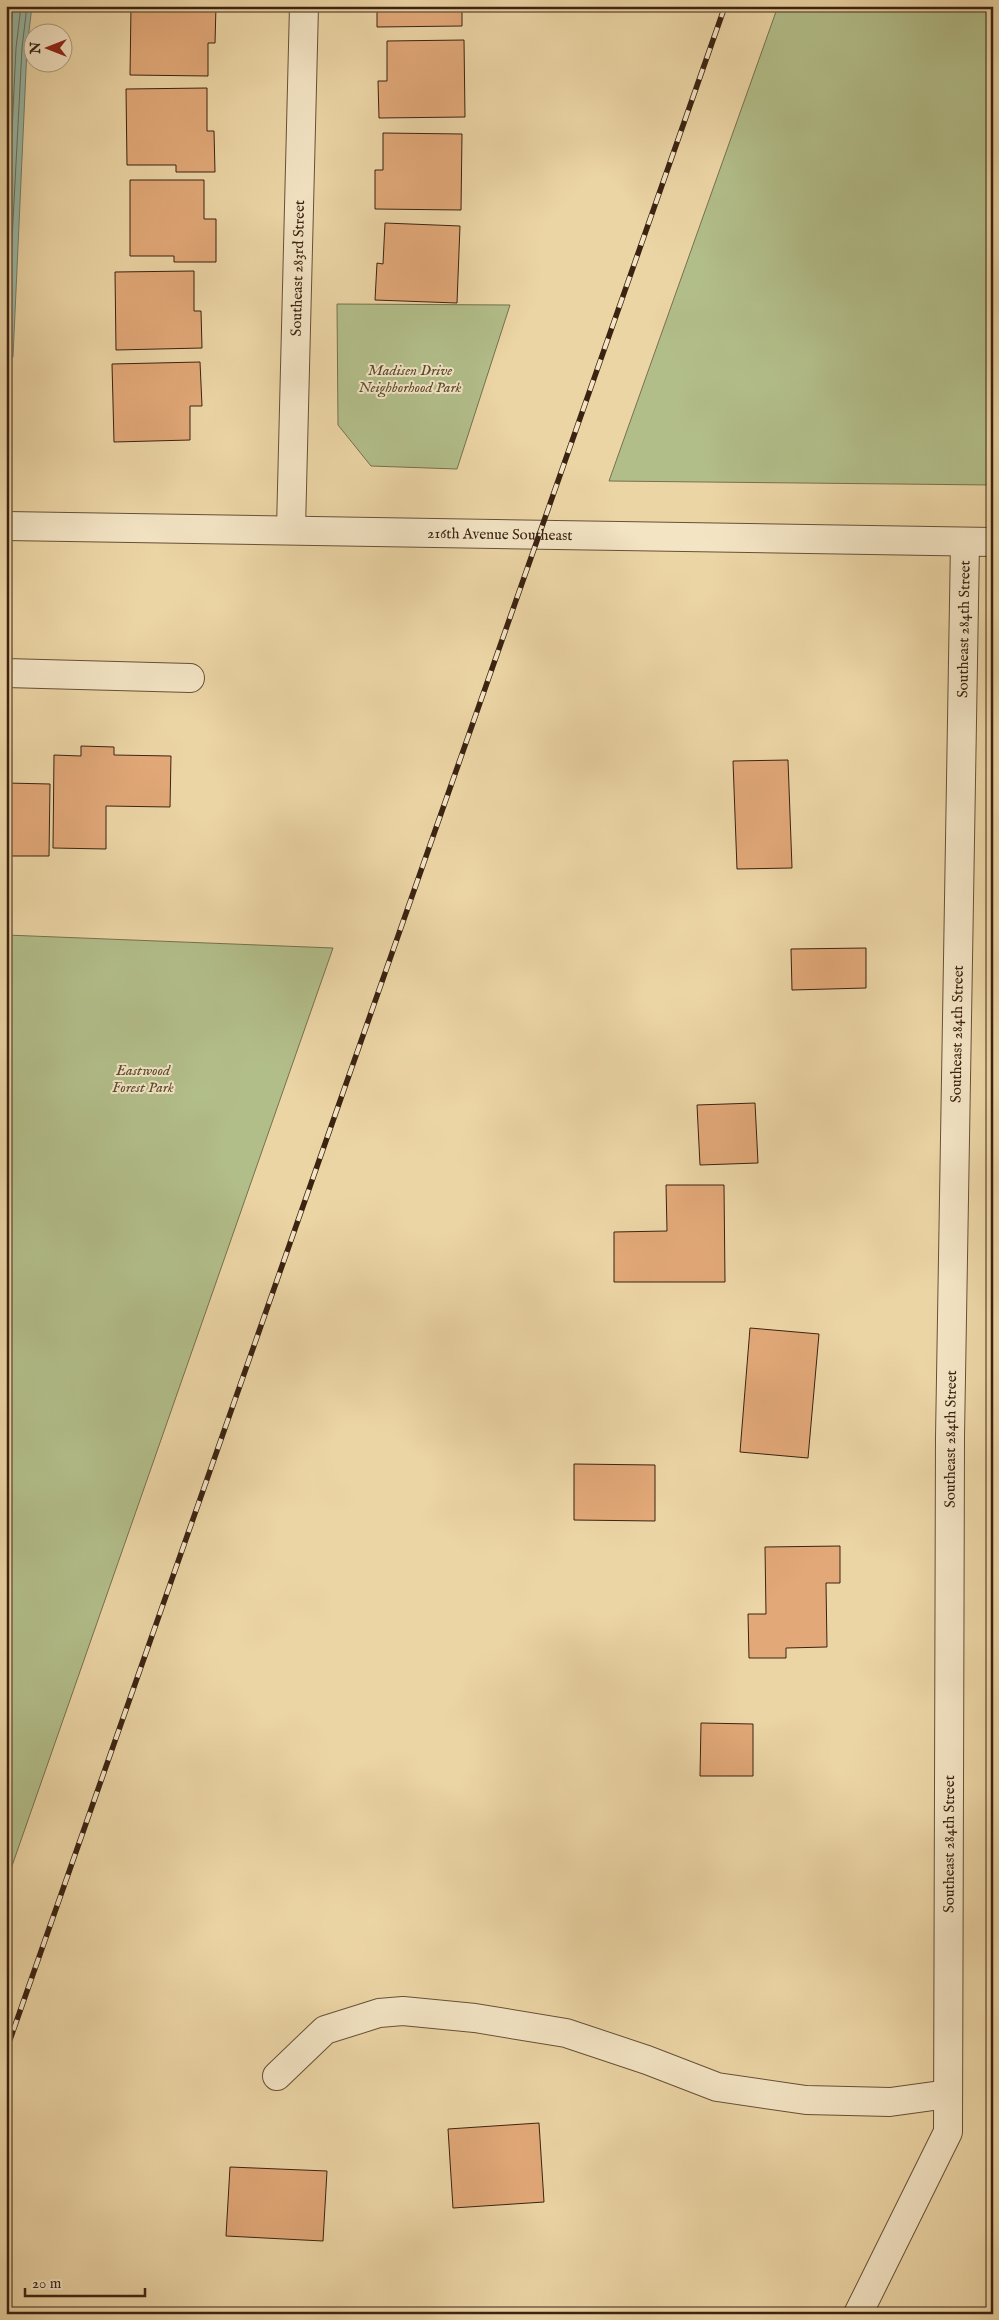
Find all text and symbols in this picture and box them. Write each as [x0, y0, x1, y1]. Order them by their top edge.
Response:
north arrow [22, 22, 72, 72]
text: N [27, 42, 45, 55]
street label: Southeast 283rd Street [287, 200, 309, 336]
park label: Madisen Drive Neighborhood Park [358, 361, 462, 398]
street label: 216th Avenue Southeast [427, 524, 573, 545]
street label: Southeast 284th Street [953, 560, 975, 698]
street label: Southeast 284th Street [947, 965, 968, 1103]
park label: Eastwood Forest Park [112, 1061, 174, 1097]
street label: Southeast 284th Street [941, 1370, 961, 1508]
street label: Southeast 284th Street [940, 1775, 959, 1913]
scale bar [25, 2265, 145, 2297]
text: 20 m [32, 2274, 62, 2293]

